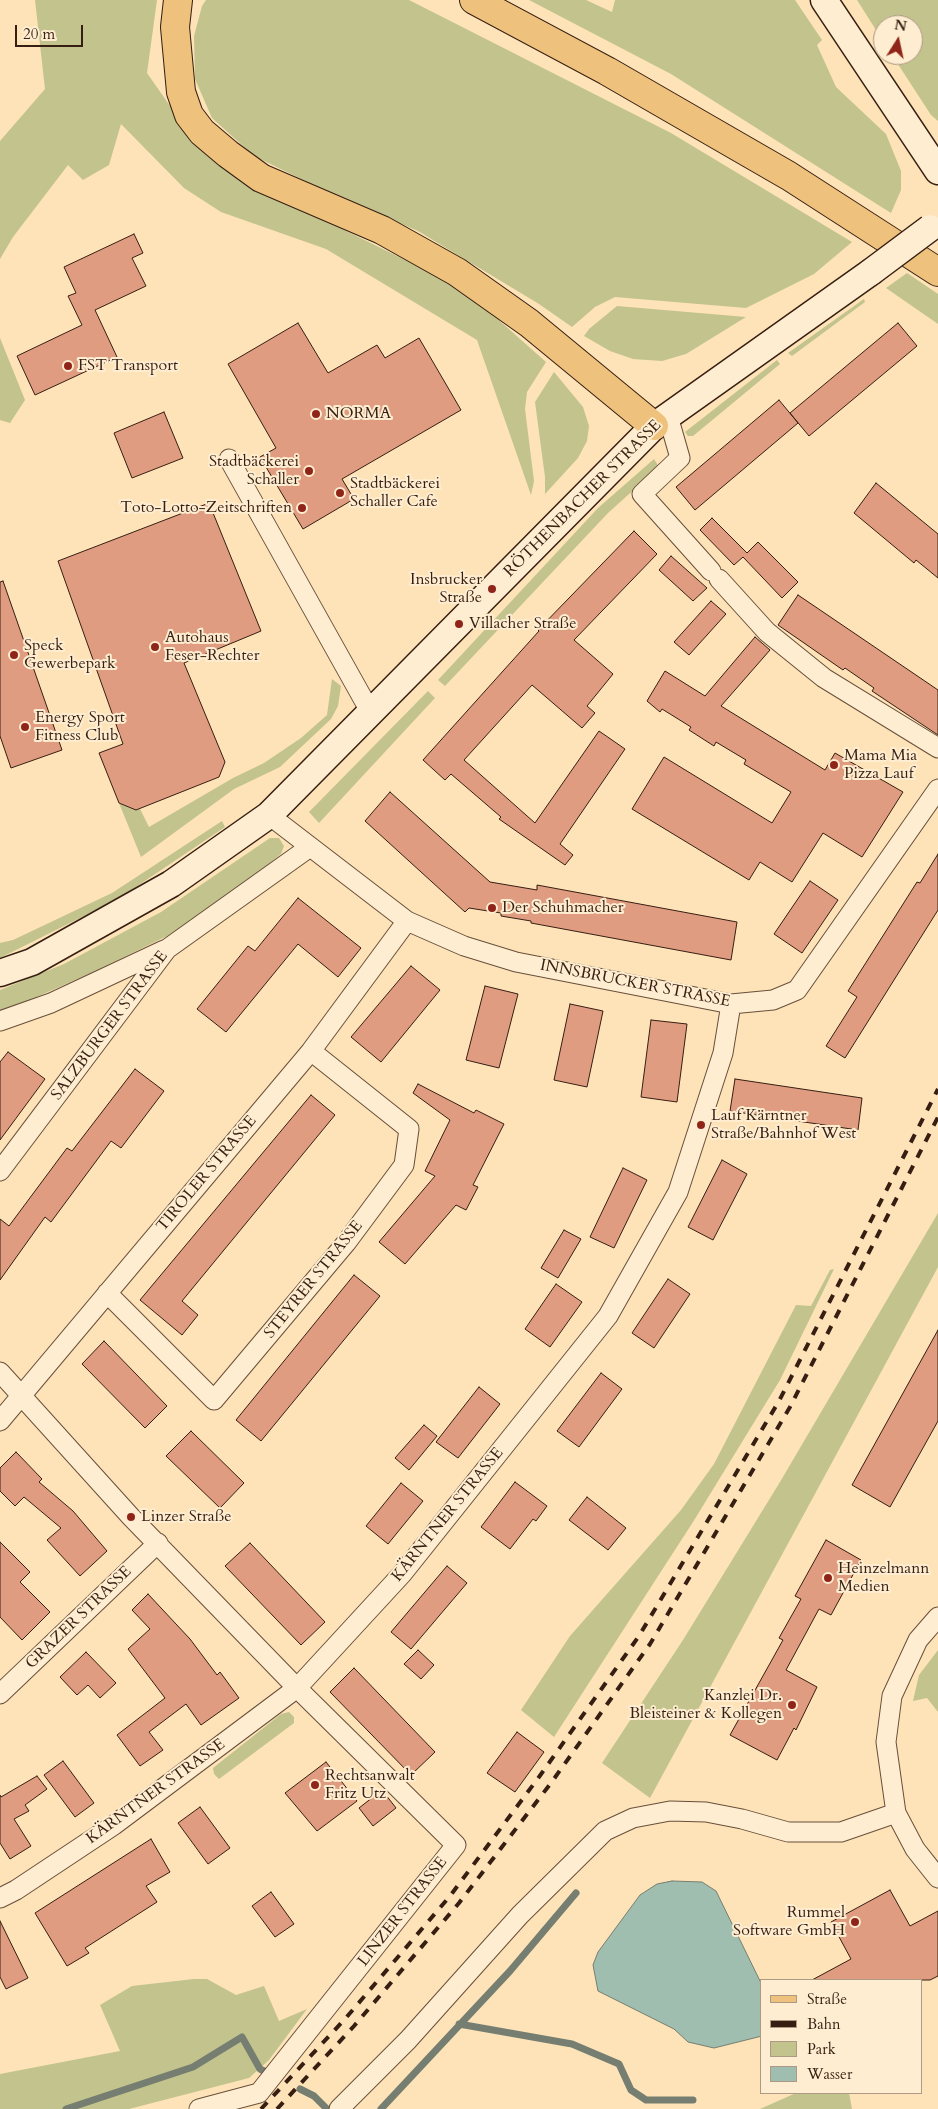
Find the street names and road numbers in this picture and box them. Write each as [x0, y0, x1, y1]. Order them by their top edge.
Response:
street label: RÖTHENBACHER STRASSE [500, 416, 666, 582]
street label: SALZBURGER STRASSE [48, 948, 172, 1104]
street label: INNSBRUCKER STRASSE [538, 956, 732, 1012]
street label: TIROLER STRASSE [153, 1112, 261, 1236]
street label: STEYRER STRASSE [261, 1217, 367, 1343]
street label: KÄRNTNER STRASSE [388, 1444, 508, 1586]
street label: GRAZER STRASSE [22, 1562, 136, 1674]
street label: KÄRNTNER STRASSE [83, 1735, 229, 1849]
street label: LINZER STRASSE [354, 1853, 452, 1971]

